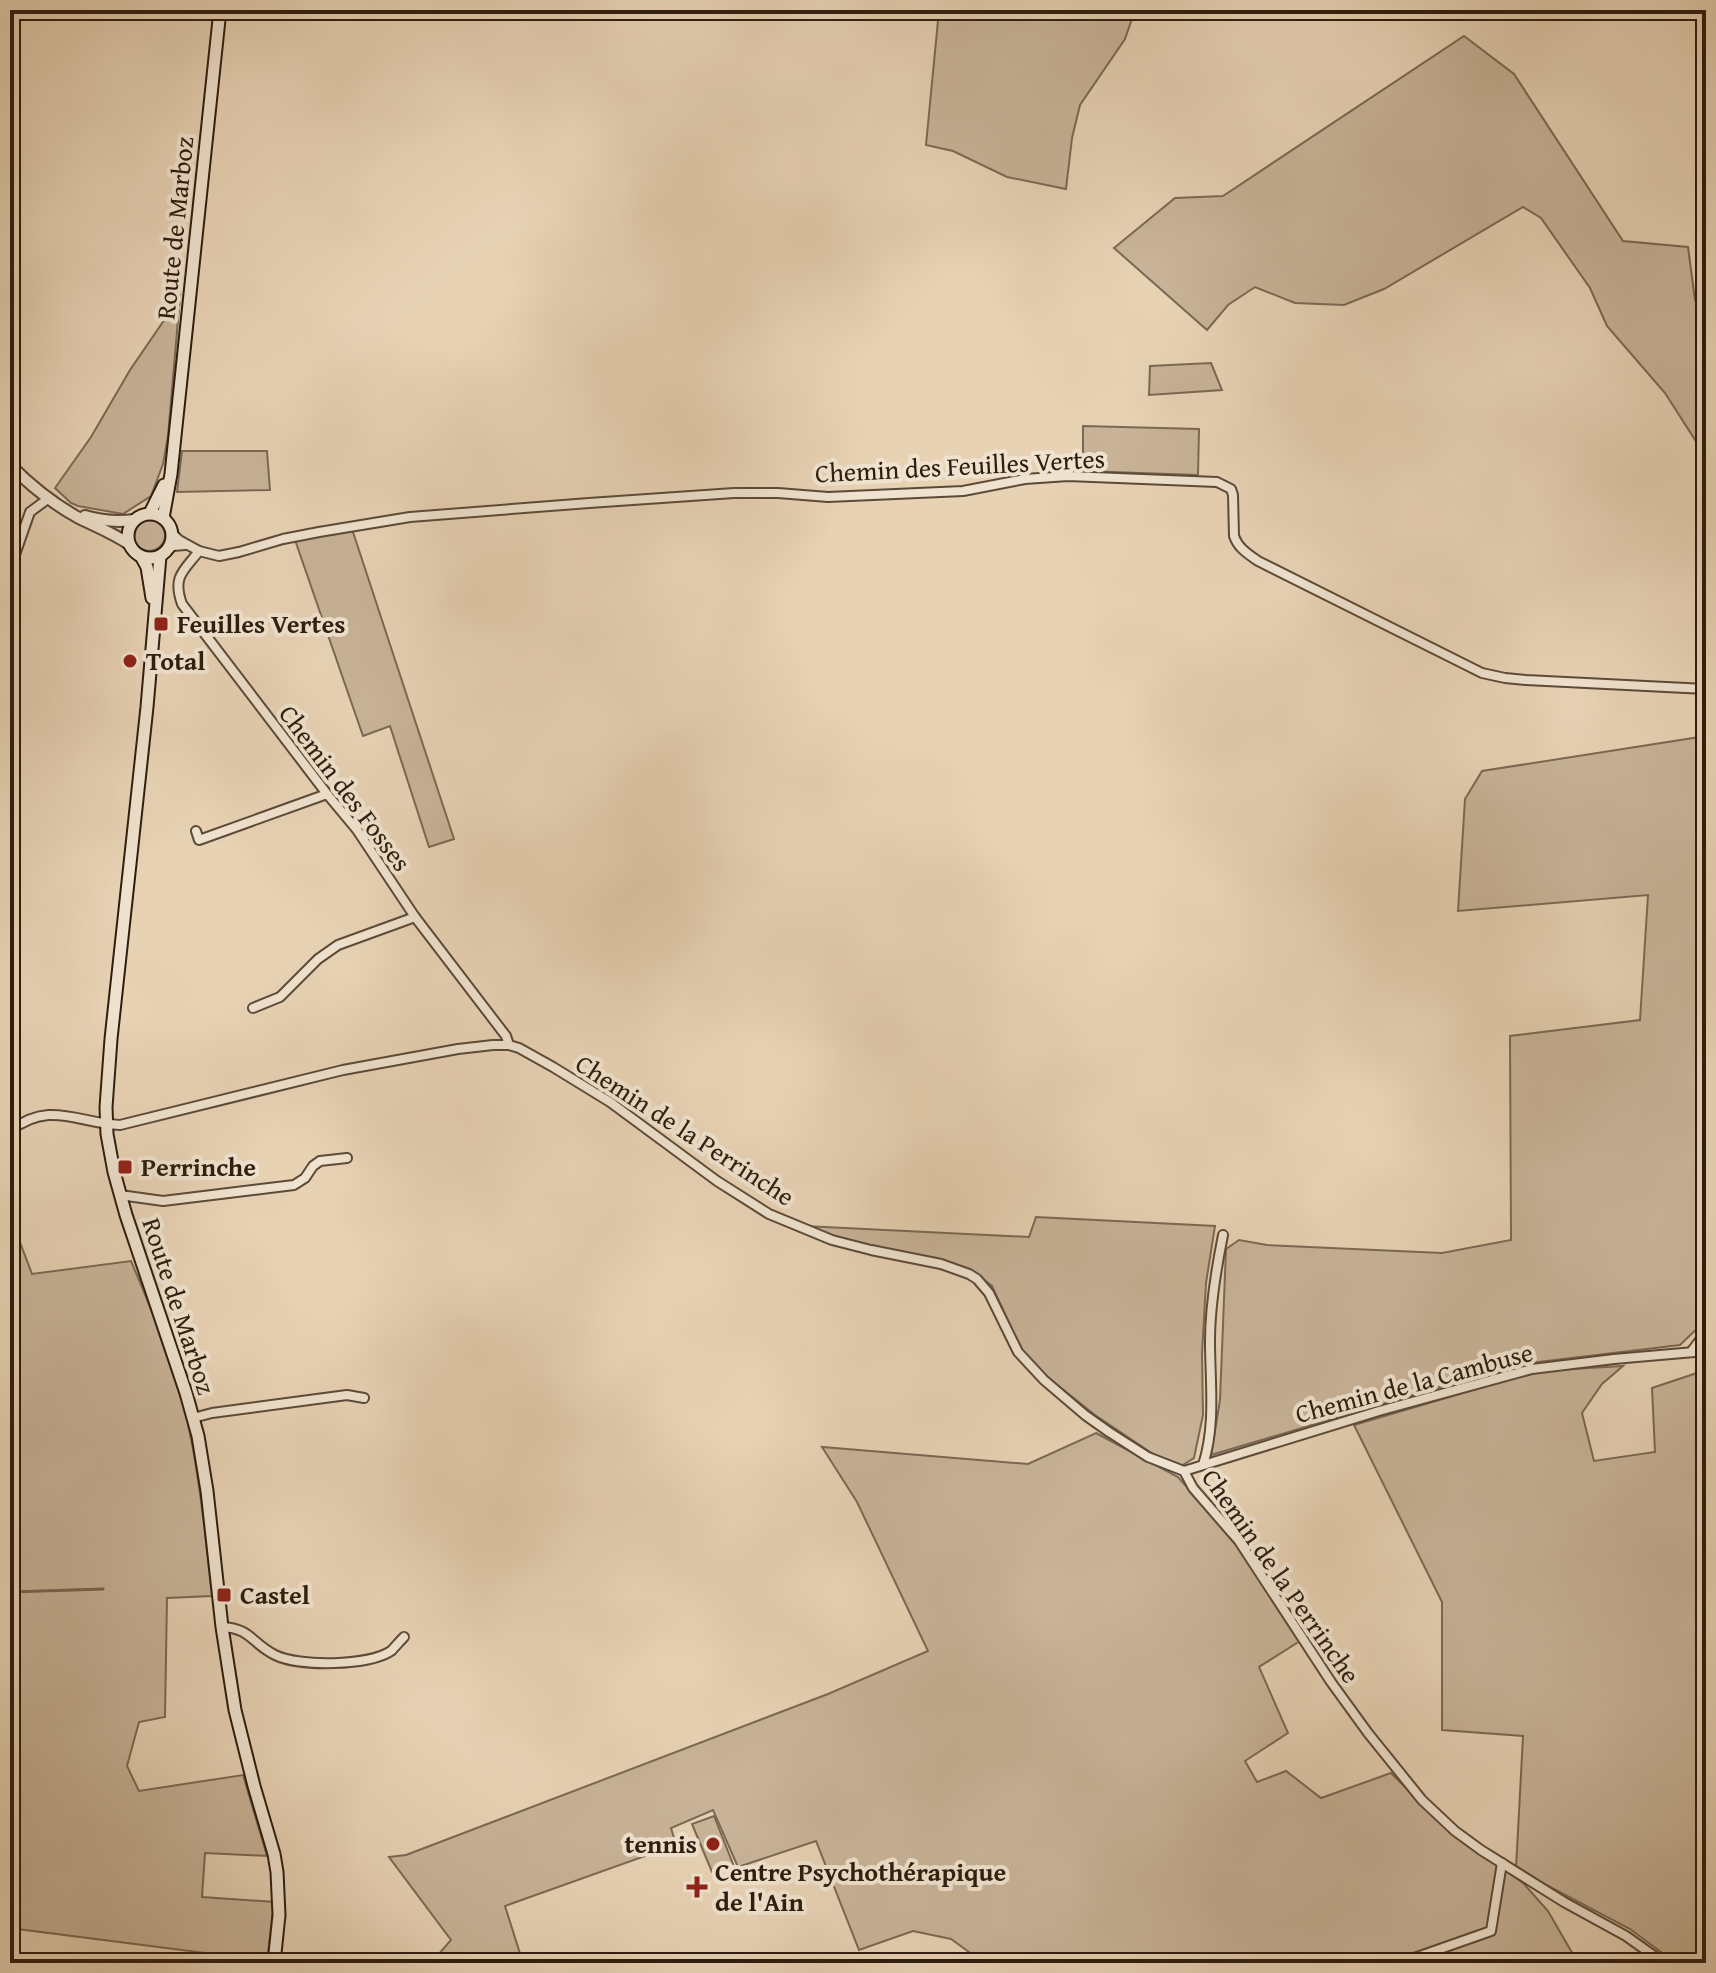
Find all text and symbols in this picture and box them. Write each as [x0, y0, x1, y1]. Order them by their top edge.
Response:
street label: Route de Marboz [146, 135, 203, 321]
street label: Chemin des Feuilles Vertes [814, 438, 1106, 493]
place label: Feuilles Vertes [177, 604, 345, 643]
marker: Feuilles Vertes [152, 615, 170, 633]
place label: Total [146, 641, 205, 680]
marker: Total [121, 652, 139, 670]
street label: Chemin des Fosses [270, 696, 421, 879]
street label: Chemin de la Perrinche [568, 1044, 803, 1215]
place label: Perrinche [141, 1147, 256, 1186]
marker: Perrinche [116, 1158, 134, 1176]
street label: Route de Marboz [133, 1213, 226, 1399]
street label: Chemin de la Cambuse [1291, 1332, 1537, 1433]
street label: Chemin de la Perrinche [1192, 1460, 1370, 1691]
place label: Castel [240, 1575, 310, 1614]
marker: Castel [215, 1586, 233, 1604]
place label: tennis [624, 1824, 697, 1863]
marker: tennis [704, 1835, 722, 1853]
place label: Centre Psychothérapique de l'Ain [715, 1852, 1006, 1921]
marker: Centre Psychothérapique de l'Ain [686, 1876, 708, 1898]

